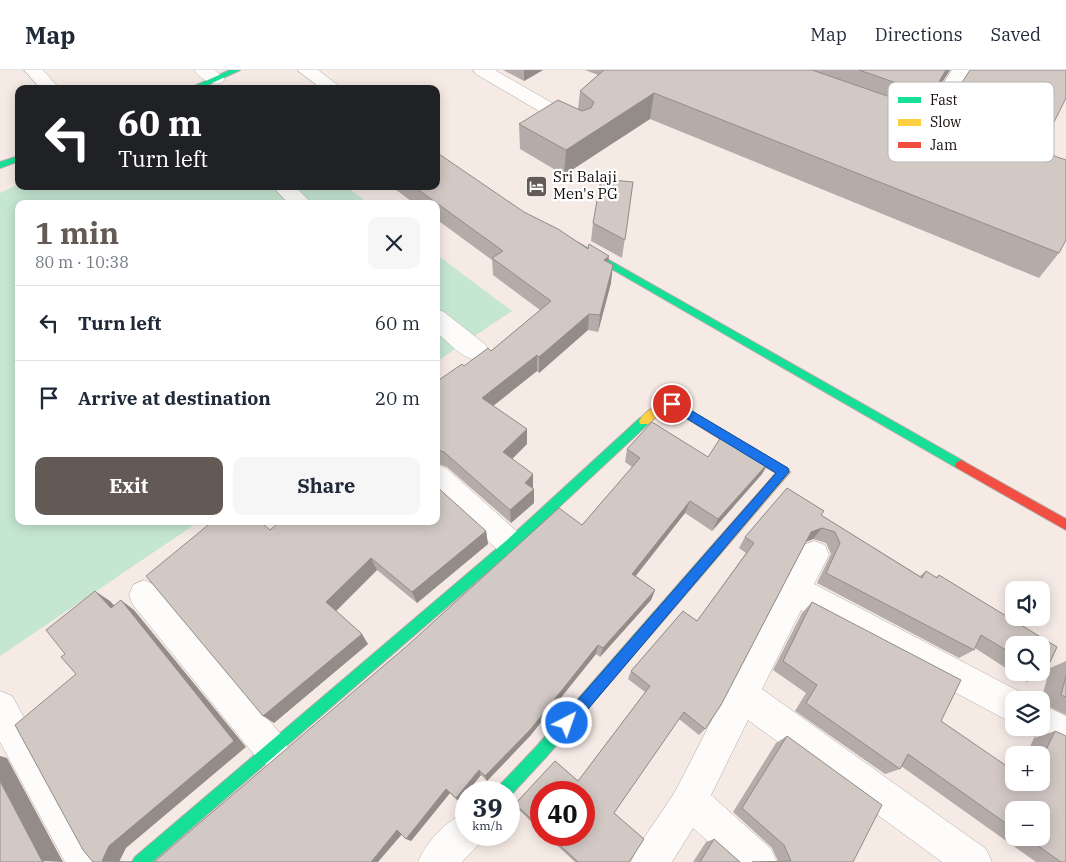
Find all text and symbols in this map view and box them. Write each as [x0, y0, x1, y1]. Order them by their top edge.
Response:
text: Map [25, 19, 75, 51]
text: Map [810, 23, 847, 46]
text: Directions [875, 23, 963, 46]
text: Saved [991, 23, 1041, 46]
legend [888, 82, 1054, 162]
text: Fast [930, 91, 958, 109]
text: 60 m [118, 100, 202, 146]
icon: left [35, 105, 100, 170]
text: Slow [930, 113, 961, 131]
text: Jam [930, 136, 957, 154]
text: Turn left [118, 144, 208, 173]
place label: Sri Balaji Men's PG [553, 167, 618, 203]
hotel icon: Sri Balaji Men's PG [525, 174, 549, 198]
text: 1 min [35, 213, 119, 252]
button: close [368, 217, 420, 269]
text: 80 m · 10:38 [35, 252, 129, 272]
icon: left [35, 309, 63, 337]
text: Turn left [78, 311, 161, 335]
text: 60 m [375, 311, 420, 335]
pin [651, 383, 693, 425]
icon: arrive [35, 384, 63, 412]
text: Arrive at destination [78, 386, 271, 410]
text: 20 m [375, 386, 420, 410]
icon: arrive [658, 390, 686, 418]
button: Exit [35, 457, 223, 515]
button: Share [233, 457, 420, 515]
map controls [1005, 581, 1050, 846]
button: sound [1005, 581, 1050, 626]
button: search [1005, 636, 1050, 681]
button: layers [1005, 691, 1050, 736]
position arrow [540, 696, 592, 748]
button: + [1005, 746, 1050, 791]
speed limit sign: 40 [530, 781, 595, 846]
text: 39 [472, 791, 503, 824]
button: − [1005, 801, 1050, 846]
text: km/h [472, 818, 503, 833]

